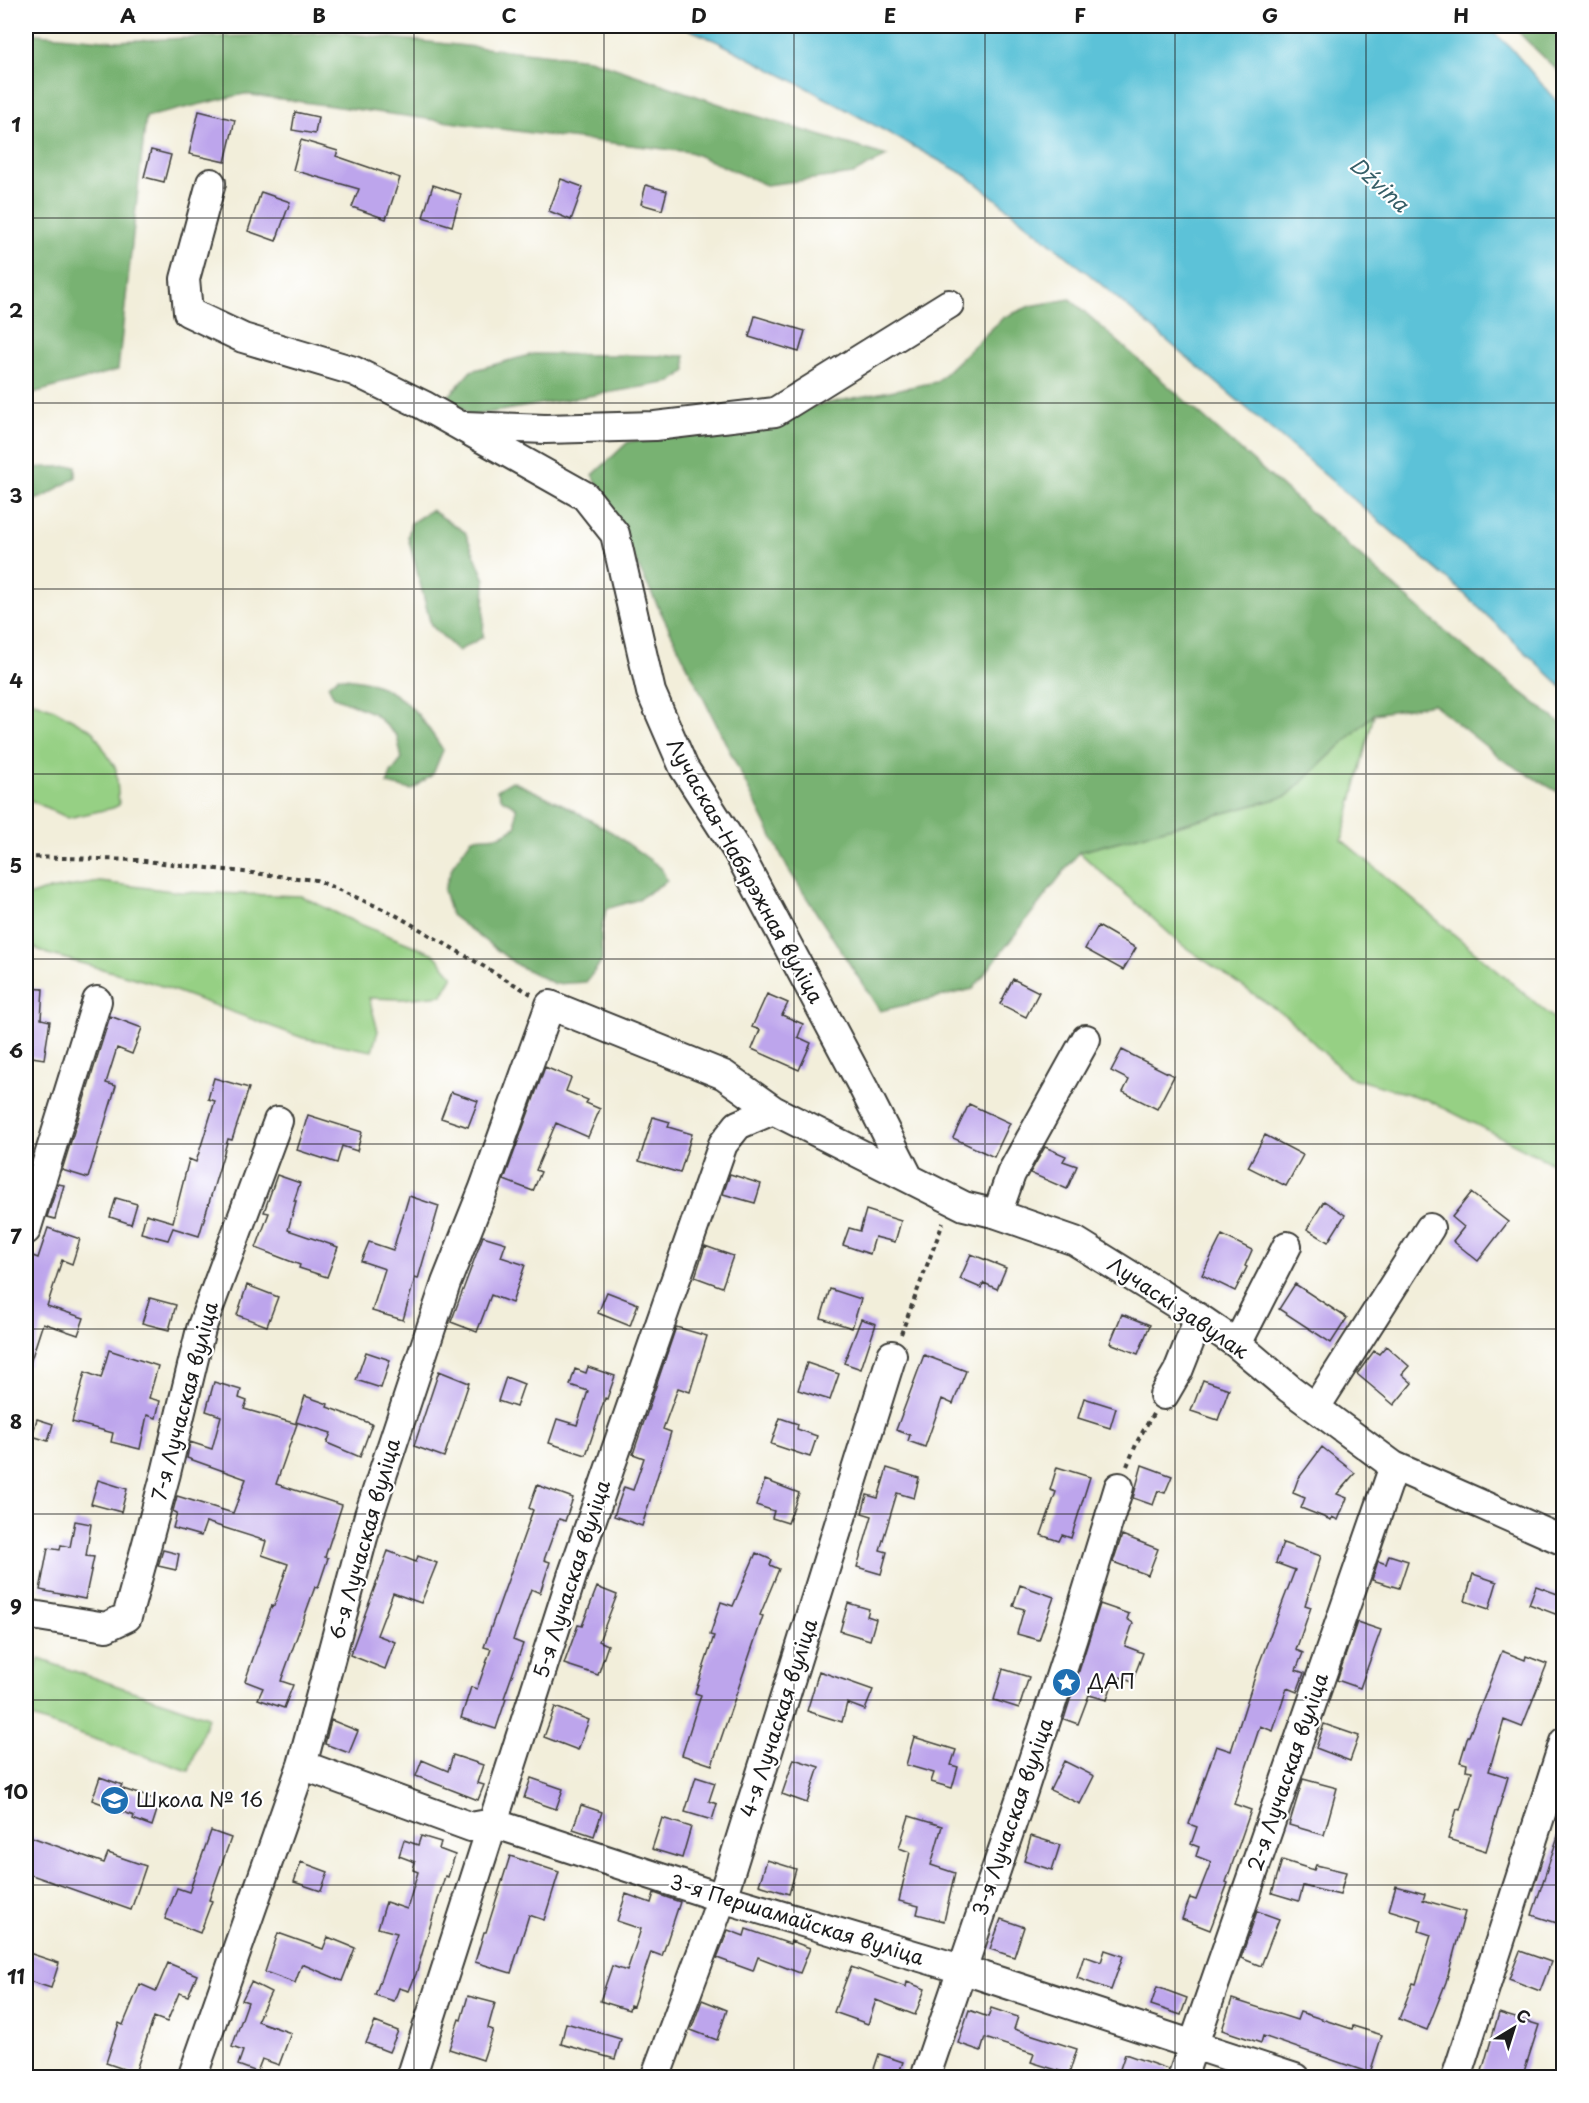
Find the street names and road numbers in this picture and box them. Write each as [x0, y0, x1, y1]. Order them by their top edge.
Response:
street label: Лучаская-Набярэжная вуліца [660, 732, 832, 1009]
street label: Лучаскі завулак [1102, 1249, 1255, 1366]
street label: 7-я Лучаская вуліца [143, 1297, 225, 1503]
street label: 6-я Лучаская вуліца [321, 1434, 407, 1643]
street label: 5-я Лучаская вуліца [525, 1475, 618, 1682]
street label: 4-я Лучаская вуліца [732, 1614, 825, 1821]
street label: 2-я Лучаская вуліца [1239, 1668, 1335, 1875]
street label: 3-я Лучаская вуліца [964, 1713, 1060, 1920]
street label: 3-я Першамайская вуліца [667, 1866, 929, 1972]

